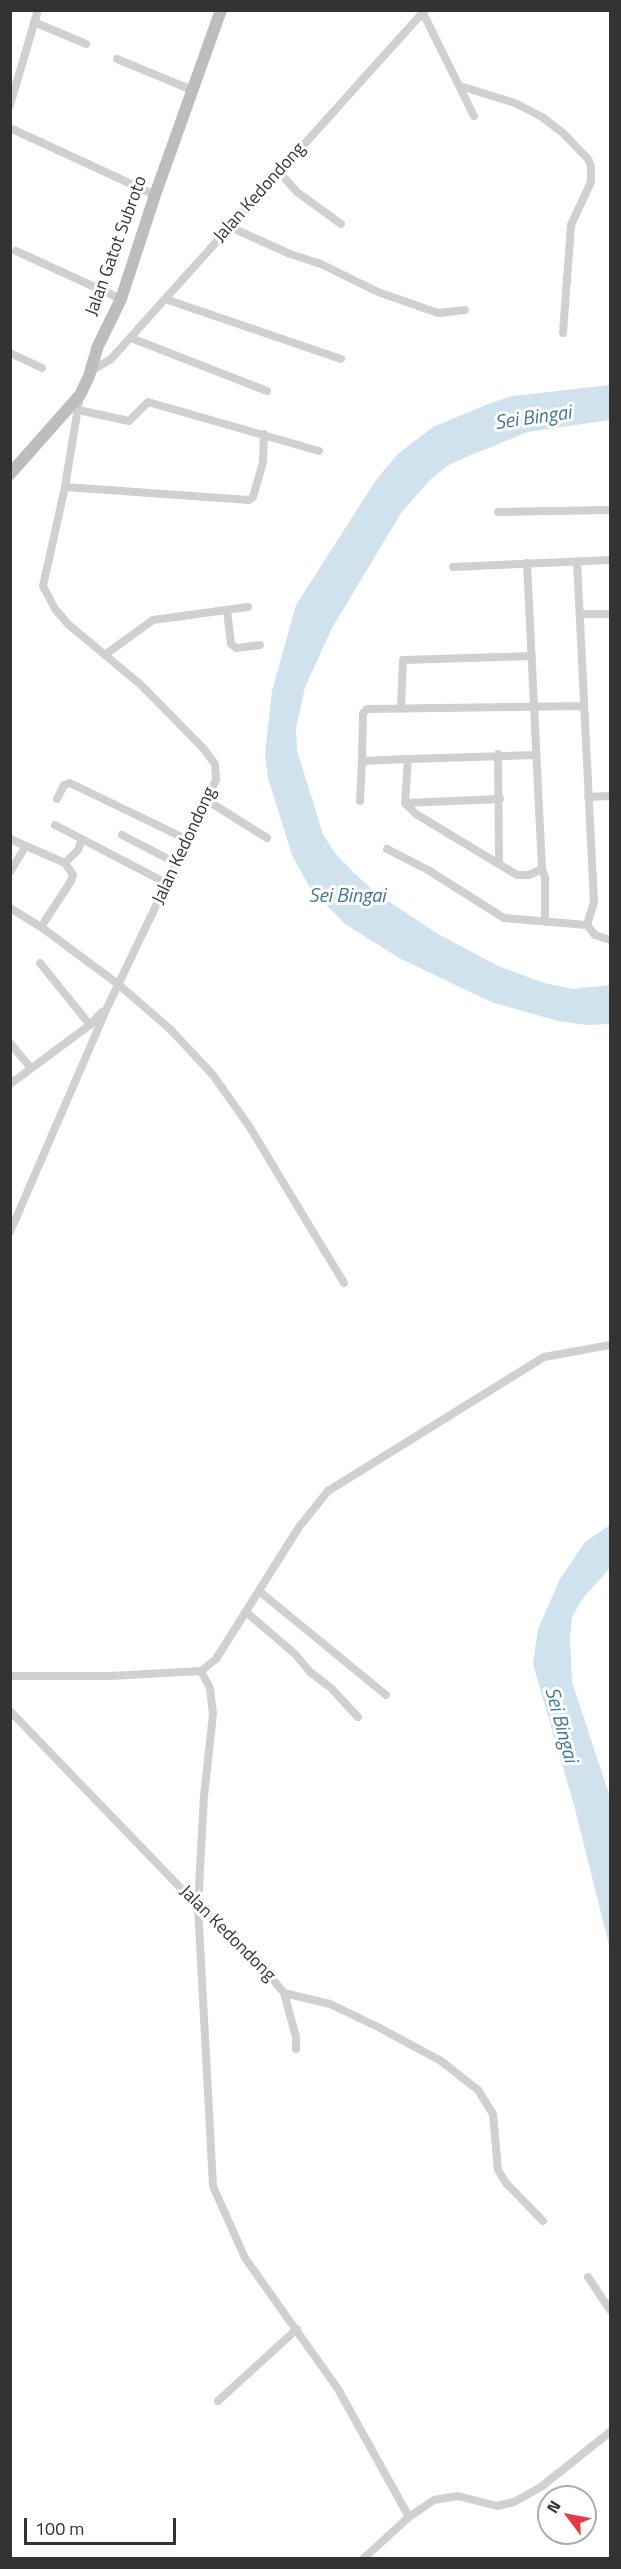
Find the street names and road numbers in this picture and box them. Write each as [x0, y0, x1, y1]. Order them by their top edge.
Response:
street label: Jalan Kedondong [210, 139, 310, 247]
street label: Jalan Gatot Subroto [82, 173, 152, 319]
street label: Jalan Kedondong [148, 784, 222, 908]
street label: Jalan Kedondong [175, 1882, 279, 1986]

